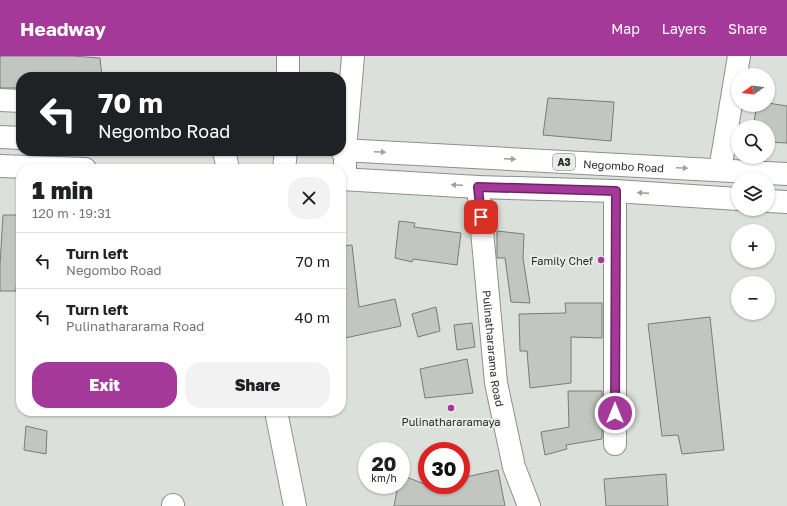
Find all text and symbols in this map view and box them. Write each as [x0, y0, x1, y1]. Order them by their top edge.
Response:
text: Headway [20, 17, 106, 40]
text: Map [611, 20, 640, 37]
text: Layers [662, 20, 706, 37]
text: Share [728, 20, 767, 37]
north arrow [731, 68, 775, 112]
map controls [731, 68, 775, 320]
text: 70 m [98, 86, 163, 119]
icon: left [32, 88, 84, 140]
text: Negombo Road [98, 120, 230, 142]
button: search [731, 120, 775, 164]
one-way arrow [374, 149, 387, 155]
road number: A3 [553, 154, 575, 170]
one-way arrow [504, 156, 517, 162]
street label: Negombo Road [583, 157, 664, 174]
one-way arrow [676, 165, 689, 171]
button: layers [731, 172, 775, 216]
text: 1 min [32, 175, 93, 204]
button: close [288, 177, 330, 219]
one-way arrow [451, 182, 463, 189]
one-way arrow [636, 190, 649, 196]
pin [464, 200, 498, 234]
text: 120 m · 19:31 [32, 205, 111, 221]
icon: arrive [470, 206, 492, 228]
button: + [731, 224, 775, 268]
text: Turn left [66, 244, 128, 262]
icon: left [32, 250, 54, 272]
text: 70 m [296, 252, 330, 270]
place label: Family Chef [531, 254, 593, 267]
marker: Family Chef [596, 255, 606, 265]
text: Negombo Road [66, 262, 162, 278]
button: − [731, 276, 775, 320]
street label: Pulinathararama Road [481, 289, 507, 408]
text: Turn left [66, 300, 128, 318]
icon: left [32, 306, 54, 328]
text: 40 m [295, 308, 330, 326]
text: Pulinathararama Road [66, 318, 204, 334]
button: Exit [32, 362, 177, 408]
button: Share [185, 362, 330, 408]
position arrow [594, 392, 636, 434]
marker: Pulinathararamaya [446, 403, 456, 413]
place label: Pulinathararamaya [401, 415, 501, 428]
speed limit sign: 30 [418, 442, 470, 494]
text: 20 [371, 451, 397, 475]
text: km/h [371, 472, 397, 484]

